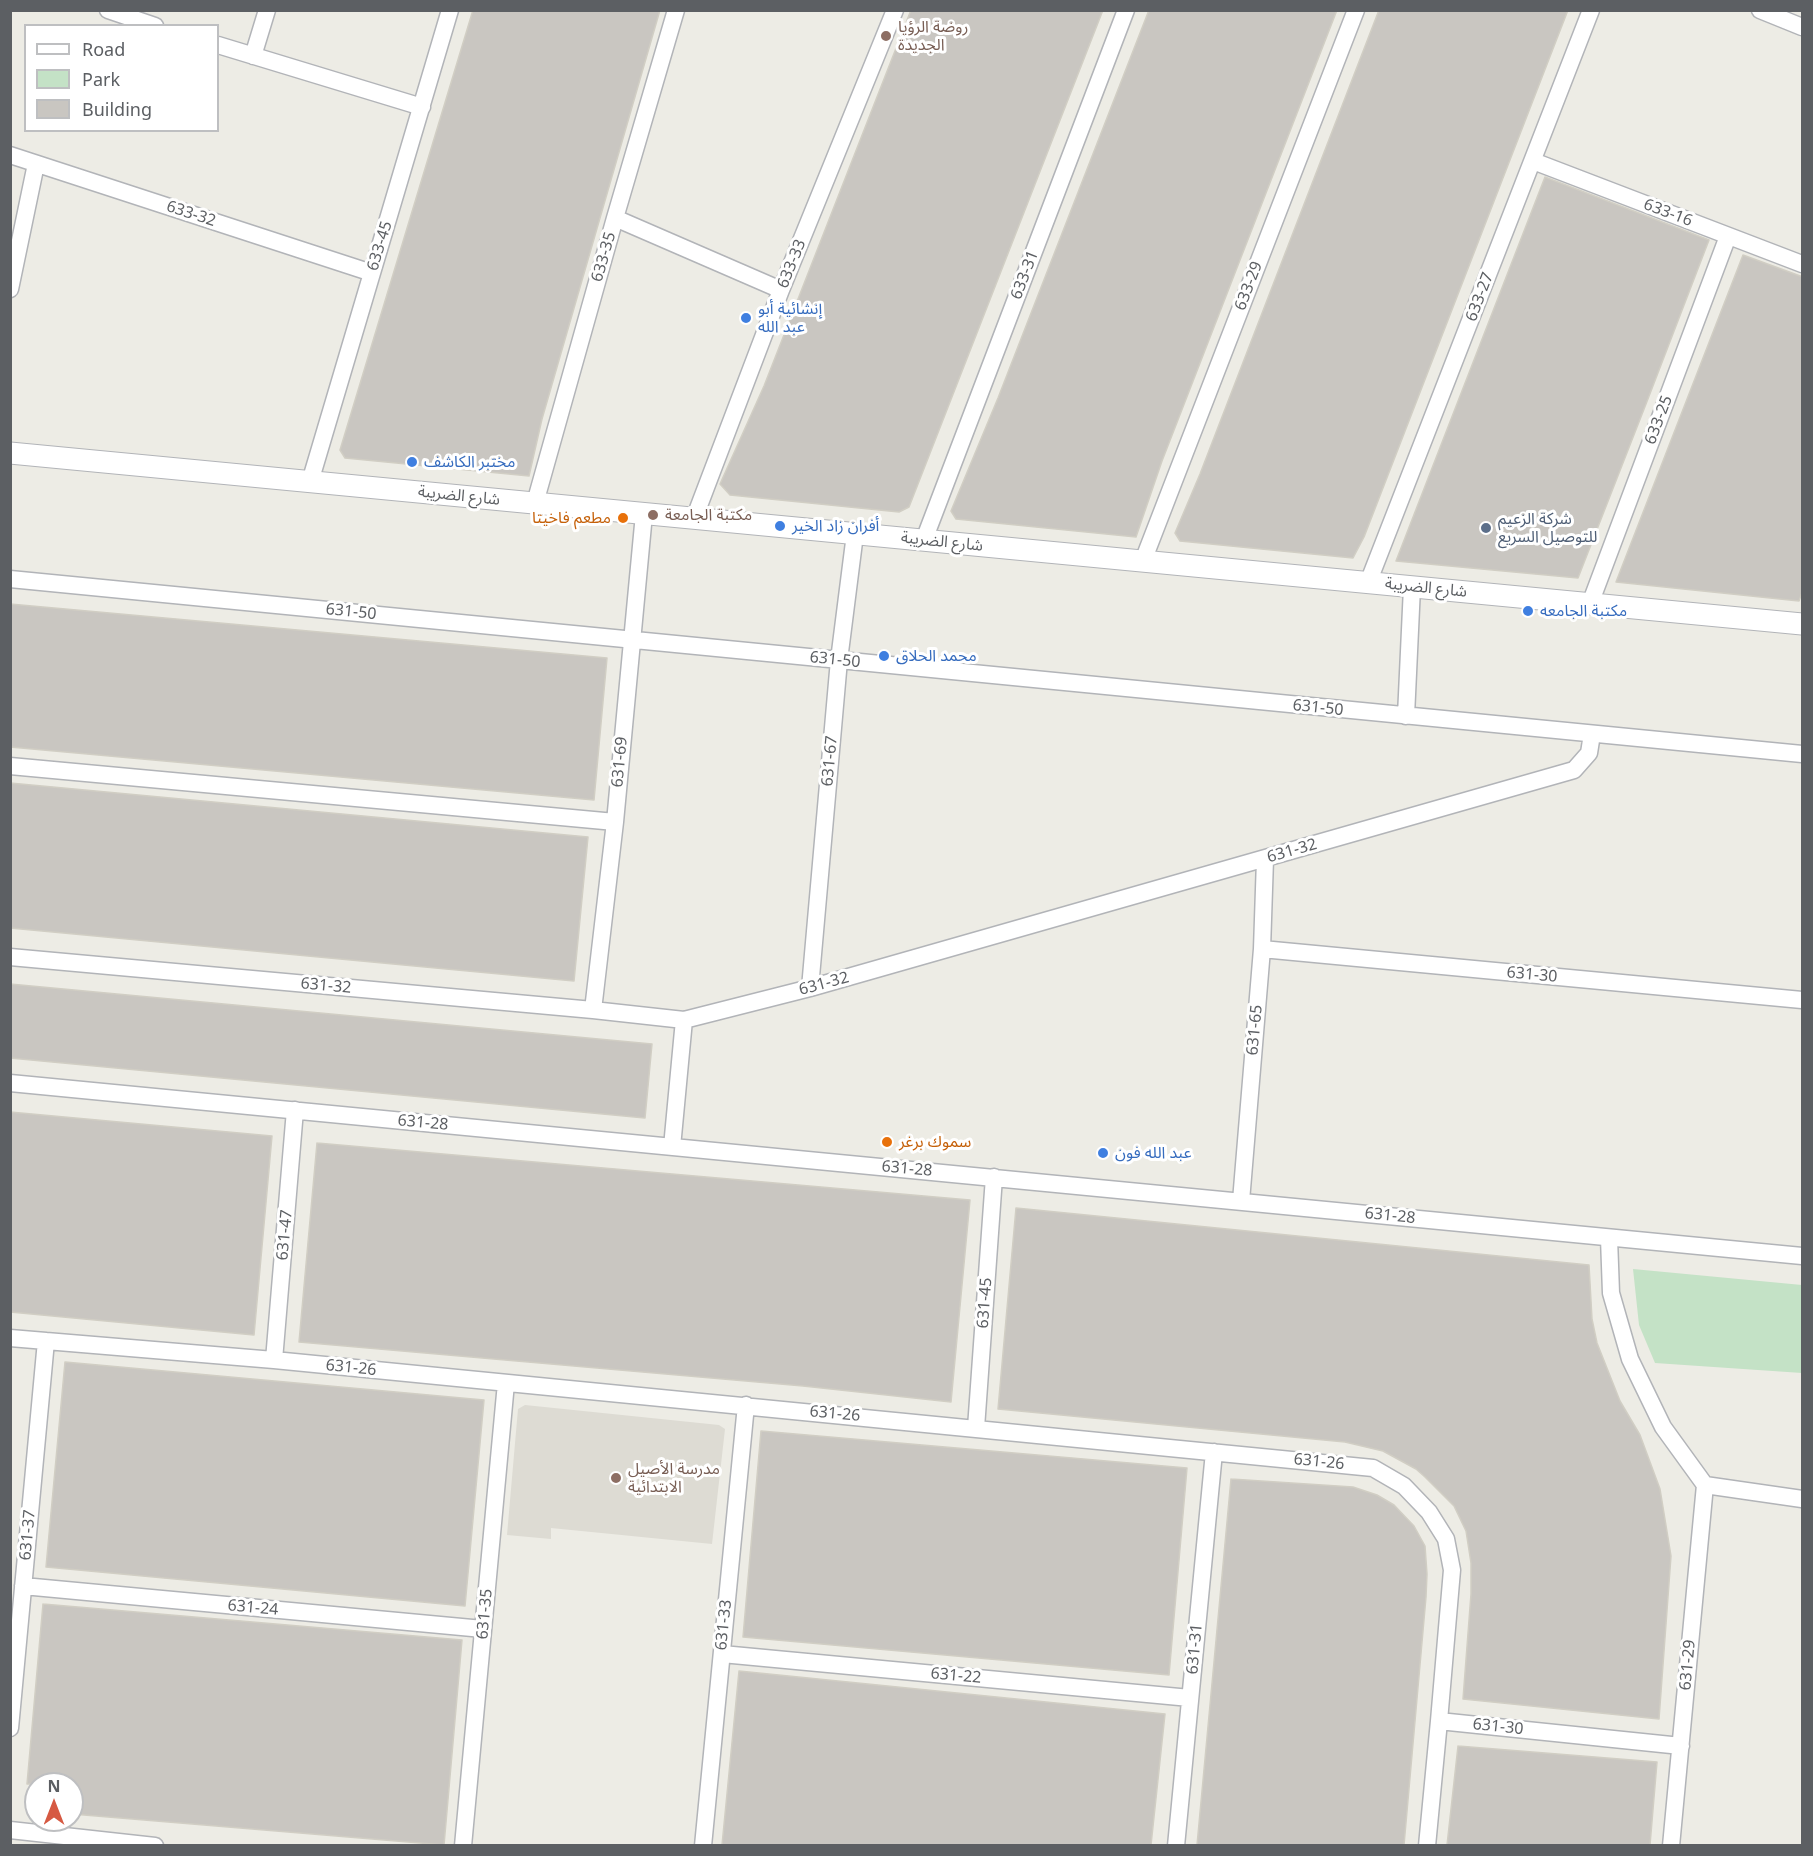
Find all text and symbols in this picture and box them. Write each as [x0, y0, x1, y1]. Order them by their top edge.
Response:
place label: روضة الرؤيا الجديدة [898, 17, 968, 55]
legend [24, 24, 219, 132]
marker: روضة الرؤيا الجديدة [879, 29, 893, 43]
text: Road [82, 37, 125, 61]
text: Park [82, 67, 120, 91]
text: Building [82, 97, 152, 121]
street label: 633-16 [1641, 195, 1695, 231]
street label: 633-32 [164, 197, 218, 231]
street label: 633-45 [363, 219, 397, 273]
street label: 633-35 [588, 230, 620, 284]
street label: 633-33 [774, 237, 810, 291]
street label: 633-31 [1007, 248, 1043, 302]
street label: 633-29 [1231, 259, 1267, 313]
street label: 633-27 [1462, 270, 1498, 324]
place label: إنشائية أبو عبد الله [758, 299, 822, 337]
marker: إنشائية أبو عبد الله [739, 311, 753, 325]
street label: 633-25 [1641, 393, 1677, 447]
place label: مختبر الكاشف [424, 452, 515, 472]
marker: مختبر الكاشف [405, 455, 419, 469]
street label: شارع الضريبة [417, 482, 501, 510]
place label: مكتبة الجامعة [665, 505, 752, 525]
place label: مطعم فاخيتا [532, 508, 611, 528]
marker: مكتبة الجامعة [646, 508, 660, 522]
place label: شركة الزعيم للتوصيل السريع [1498, 509, 1597, 547]
marker: مطعم فاخيتا [616, 511, 630, 525]
place label: أفران زاد الخير [792, 516, 879, 536]
marker: أفران زاد الخير [773, 519, 787, 533]
marker: شركة الزعيم للتوصيل السريع [1479, 521, 1493, 535]
street label: شارع الضريبة [900, 528, 984, 556]
street label: شارع الضريبة [1384, 574, 1468, 602]
street label: 631-50 [325, 600, 377, 624]
place label: مكتبة الجامعه [1540, 601, 1627, 621]
marker: مكتبة الجامعه [1521, 604, 1535, 618]
place label: محمد الحلاق [896, 646, 977, 666]
street label: 631-50 [809, 648, 861, 672]
marker: محمد الحلاق [877, 649, 891, 663]
street label: 631-50 [1292, 696, 1344, 720]
street label: 631-67 [818, 735, 842, 787]
street label: 631-69 [608, 736, 632, 788]
street label: 631-32 [1265, 835, 1319, 867]
street label: 631-30 [1506, 963, 1558, 987]
street label: 631-32 [797, 968, 851, 1000]
street label: 631-32 [300, 974, 352, 998]
street label: 631-65 [1243, 1004, 1267, 1056]
street label: 631-28 [397, 1111, 449, 1135]
place label: سموك برغر [899, 1132, 971, 1152]
marker: سموك برغر [880, 1135, 894, 1149]
place label: عبد الله فون [1115, 1143, 1192, 1163]
marker: عبد الله فون [1096, 1146, 1110, 1160]
street label: 631-28 [881, 1157, 933, 1181]
street label: 631-28 [1364, 1204, 1416, 1228]
street label: 631-47 [273, 1209, 297, 1261]
street label: 631-45 [974, 1277, 996, 1329]
street label: 631-26 [325, 1356, 377, 1380]
street label: 631-26 [809, 1402, 861, 1426]
street label: 631-26 [1293, 1450, 1345, 1474]
place label: مدرسة الأصيل الابتدائية [628, 1459, 720, 1497]
marker: مدرسة الأصيل الابتدائية [609, 1471, 623, 1485]
street label: 631-37 [16, 1509, 40, 1561]
street label: 631-35 [473, 1588, 497, 1640]
street label: 631-24 [227, 1596, 279, 1620]
street label: 631-33 [712, 1599, 736, 1651]
street label: 631-31 [1183, 1623, 1207, 1675]
street label: 631-29 [1676, 1639, 1700, 1691]
street label: 631-22 [930, 1664, 982, 1688]
street label: 631-30 [1472, 1715, 1524, 1739]
north arrow [24, 1772, 84, 1832]
text: N [47, 1775, 61, 1797]

